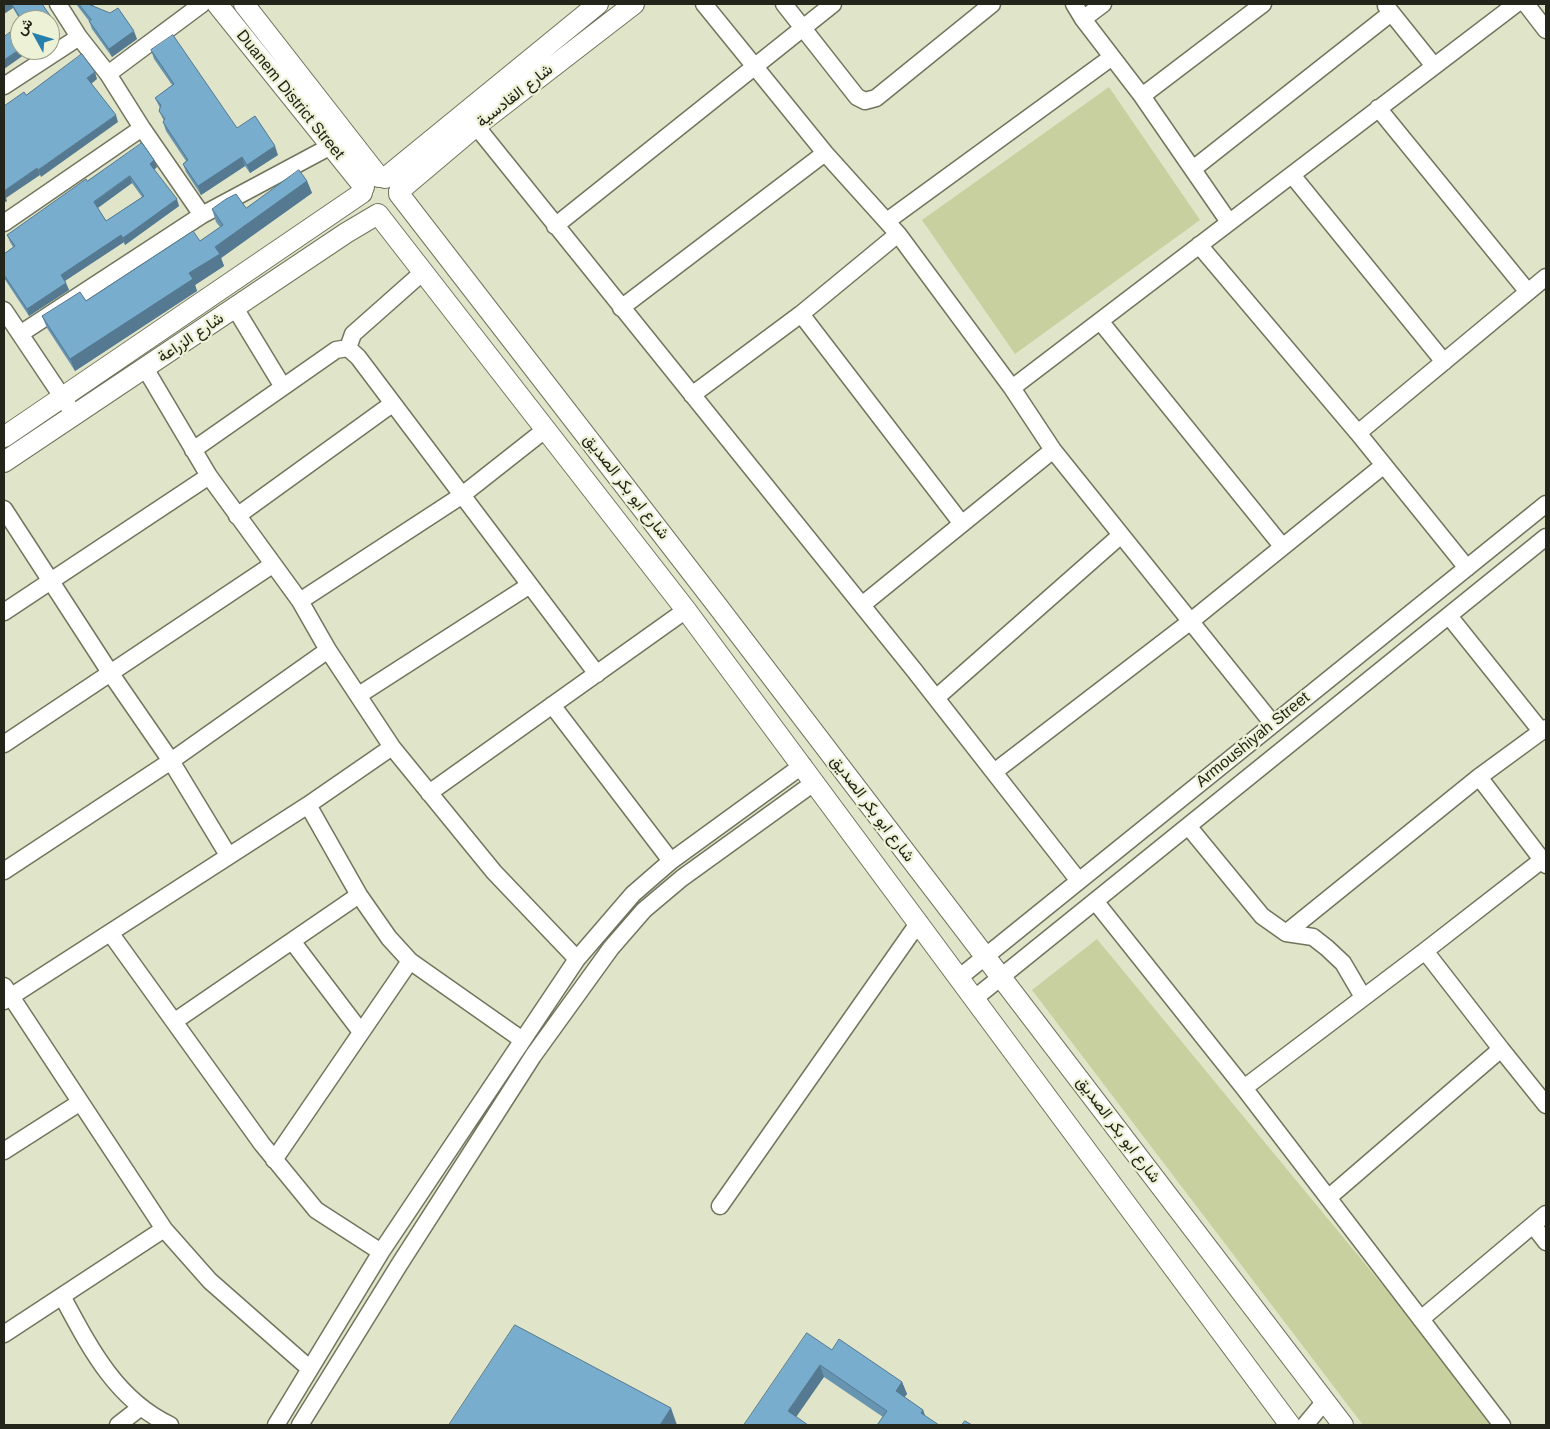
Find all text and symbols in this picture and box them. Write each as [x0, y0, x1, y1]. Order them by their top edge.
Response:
north arrow [10, 10, 60, 60]
text: ش [13, 15, 36, 38]
street label: Duanem District Street [232, 26, 348, 164]
street label: شارع القادسية [473, 60, 557, 132]
street label: شارع الزراعة [154, 309, 228, 367]
street label: شارع ابو بكر الصديق [579, 431, 673, 543]
street label: Armoushiyah Street [1192, 688, 1314, 792]
street label: شارع ابو بكر الصديق [826, 752, 918, 866]
street label: شارع ابو بكر الصديق [1072, 1073, 1164, 1187]

